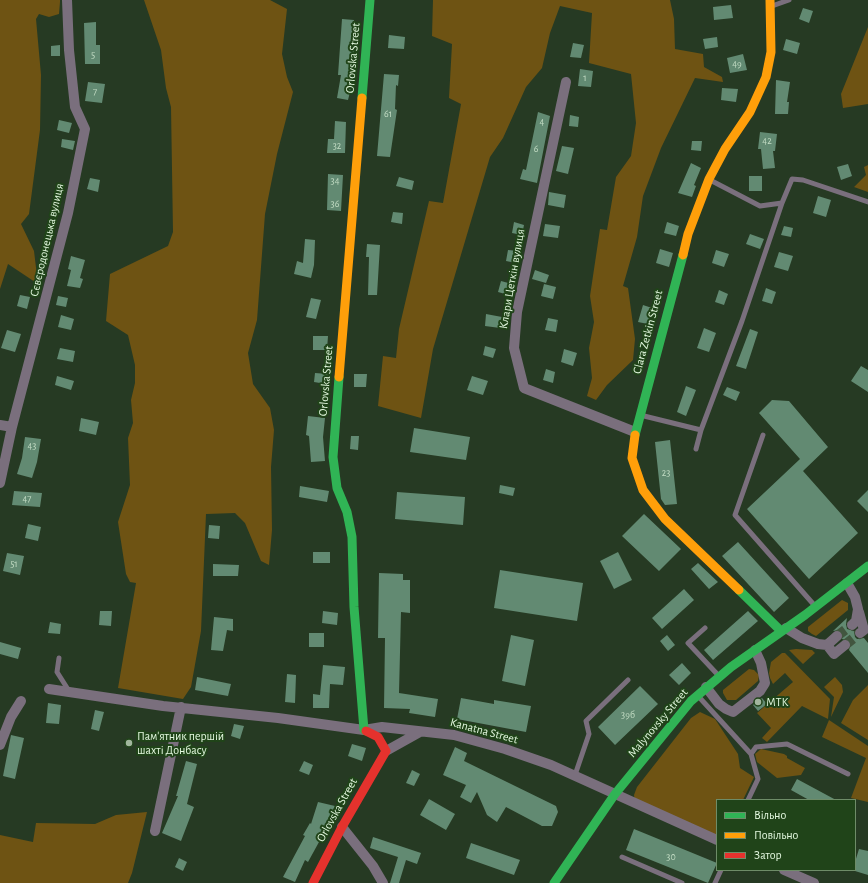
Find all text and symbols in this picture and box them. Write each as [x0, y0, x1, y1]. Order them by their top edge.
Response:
street label: Orlovska Street [343, 22, 363, 94]
house number: 5 [91, 49, 95, 61]
house number: 49 [732, 58, 742, 70]
house number: 1 [583, 72, 587, 84]
house number: 7 [93, 86, 97, 98]
house number: 61 [384, 108, 392, 120]
house number: 4 [540, 116, 544, 128]
house number: 42 [762, 135, 772, 147]
house number: 32 [333, 140, 341, 152]
house number: 6 [534, 143, 538, 155]
house number: 34 [331, 175, 339, 187]
street label: Сєвєродонецька вулиця [27, 182, 67, 298]
house number: 36 [331, 198, 339, 210]
street label: Клари Цеткін вулиця [496, 228, 528, 330]
street label: Clara Zetkin Street [630, 289, 666, 375]
street label: Orlovska Street [316, 345, 336, 417]
house number: 43 [28, 440, 36, 452]
house number: 23 [662, 467, 670, 479]
house number: 47 [23, 493, 31, 505]
house number: 51 [10, 558, 18, 570]
street label: Malynovsky Street [625, 686, 691, 760]
place label: МТК [766, 695, 788, 709]
marker: МТК [753, 697, 763, 707]
house number: 39б [621, 709, 635, 721]
street label: Kanatna Street [449, 715, 519, 747]
place label: Пам'ятник першій шахті Донбасу [137, 729, 224, 757]
marker: Пам'ятник першій шахті Донбасу [124, 738, 134, 748]
street label: Orlovska Street [314, 776, 360, 844]
legend [716, 799, 856, 871]
text: Вільно [754, 809, 786, 821]
text: Повільно [754, 829, 798, 841]
text: Затор [754, 849, 782, 861]
house number: 30 [666, 851, 676, 863]

